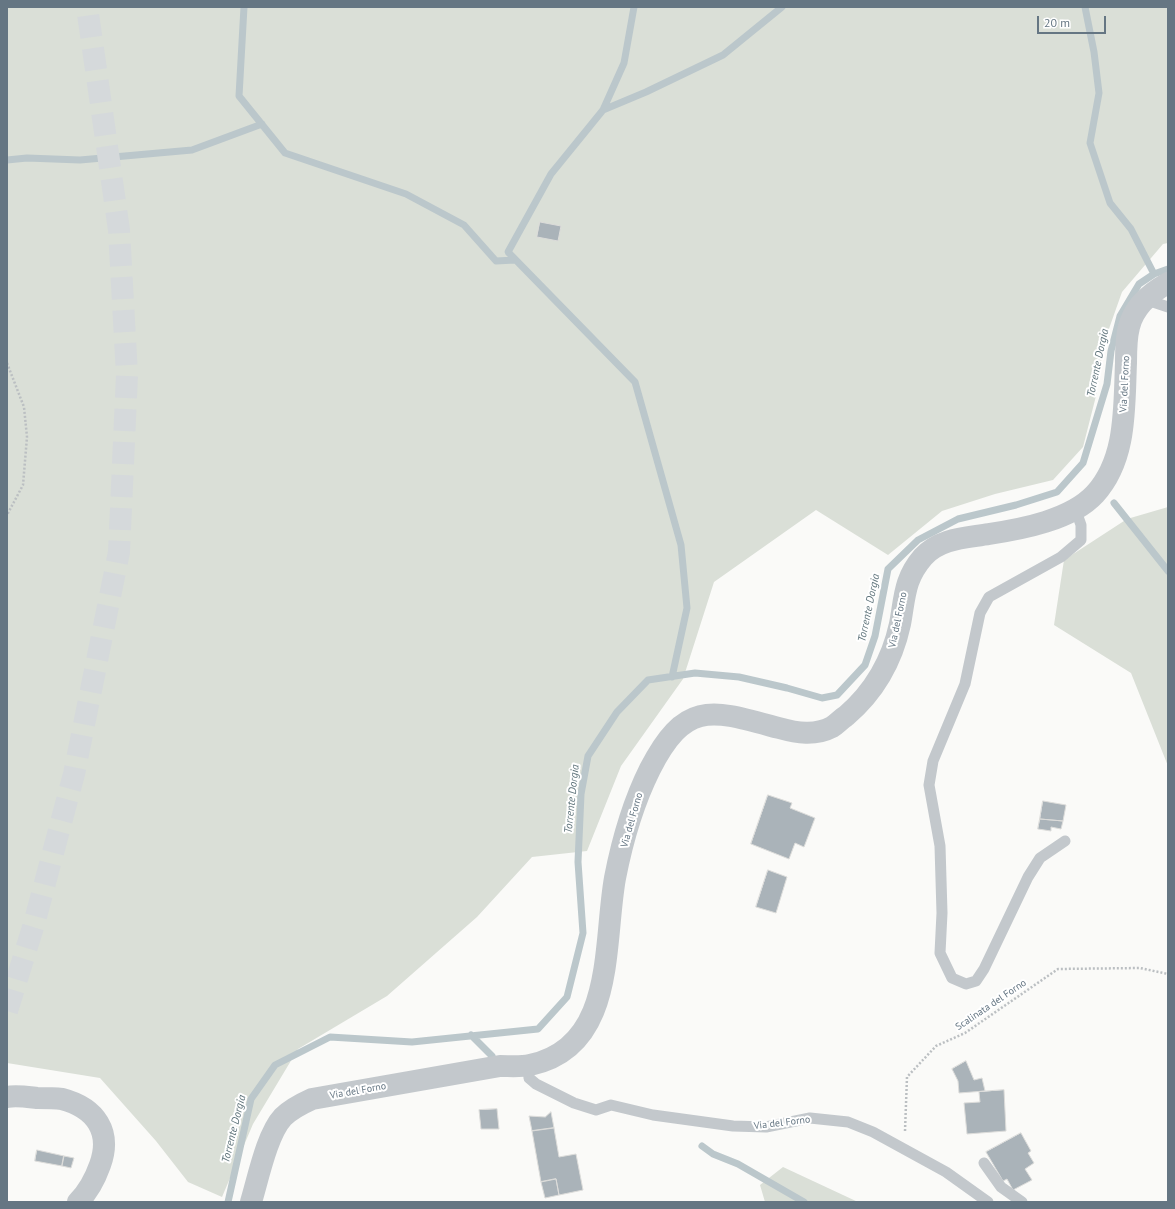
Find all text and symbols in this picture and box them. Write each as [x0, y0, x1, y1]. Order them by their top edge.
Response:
scale bar [1039, 8, 1108, 34]
text: 20 m [1044, 15, 1070, 30]
water label: Torrente Dorgia [1084, 328, 1112, 398]
street label: Via del Forno [1118, 355, 1132, 413]
water label: Torrente Dorgia [855, 573, 883, 643]
street label: Via del Forno [886, 591, 910, 649]
water label: Torrente Dorgia [562, 764, 582, 834]
street label: Via del Forno [618, 791, 646, 849]
street label: Scalinata del Forno [953, 977, 1029, 1033]
street label: Via del Forno [329, 1080, 387, 1102]
water label: Torrente Dorgia [219, 1094, 249, 1164]
street label: Via del Forno [753, 1114, 811, 1132]

